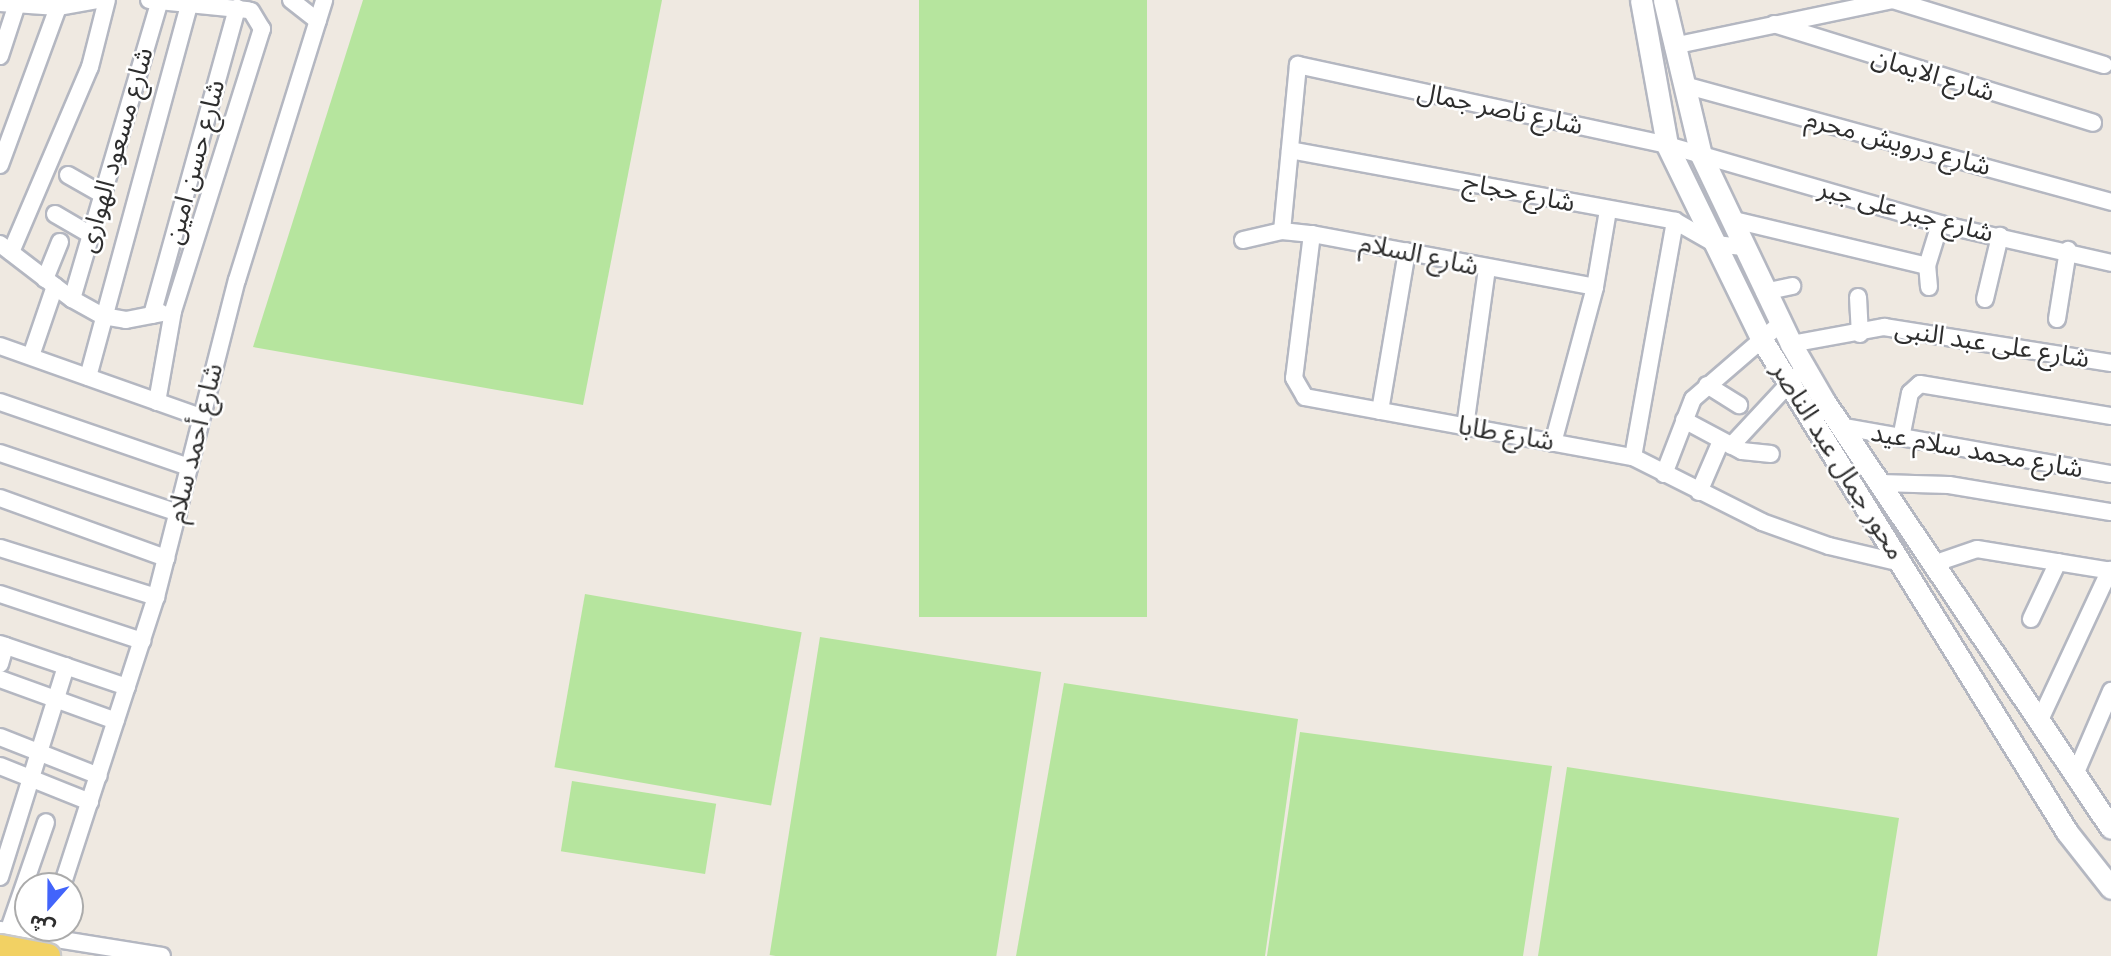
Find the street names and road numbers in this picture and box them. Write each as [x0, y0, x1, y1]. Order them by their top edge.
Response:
street label: شارع الايمان [1868, 42, 1998, 108]
street label: شارع مسعود الهوارى [72, 44, 160, 256]
street label: شارع حسن امين [158, 76, 232, 248]
street label: شارع ناصر جمال [1414, 76, 1586, 142]
street label: شارع درويش محرم [1802, 103, 1994, 183]
street label: شارع حجاج [1460, 167, 1578, 219]
street label: شارع جبر على جبر [1815, 173, 1997, 249]
street label: شارع السلام [1357, 227, 1481, 283]
street label: شارع على عبد النبى [1893, 313, 2091, 375]
street label: محور جمال عبد الناصر [1765, 356, 1911, 566]
street label: شارع أحمد سلام [160, 360, 230, 526]
street label: شارع طابا [1455, 410, 1557, 458]
street label: شارع محمد سلام عيد [1868, 417, 2086, 485]

